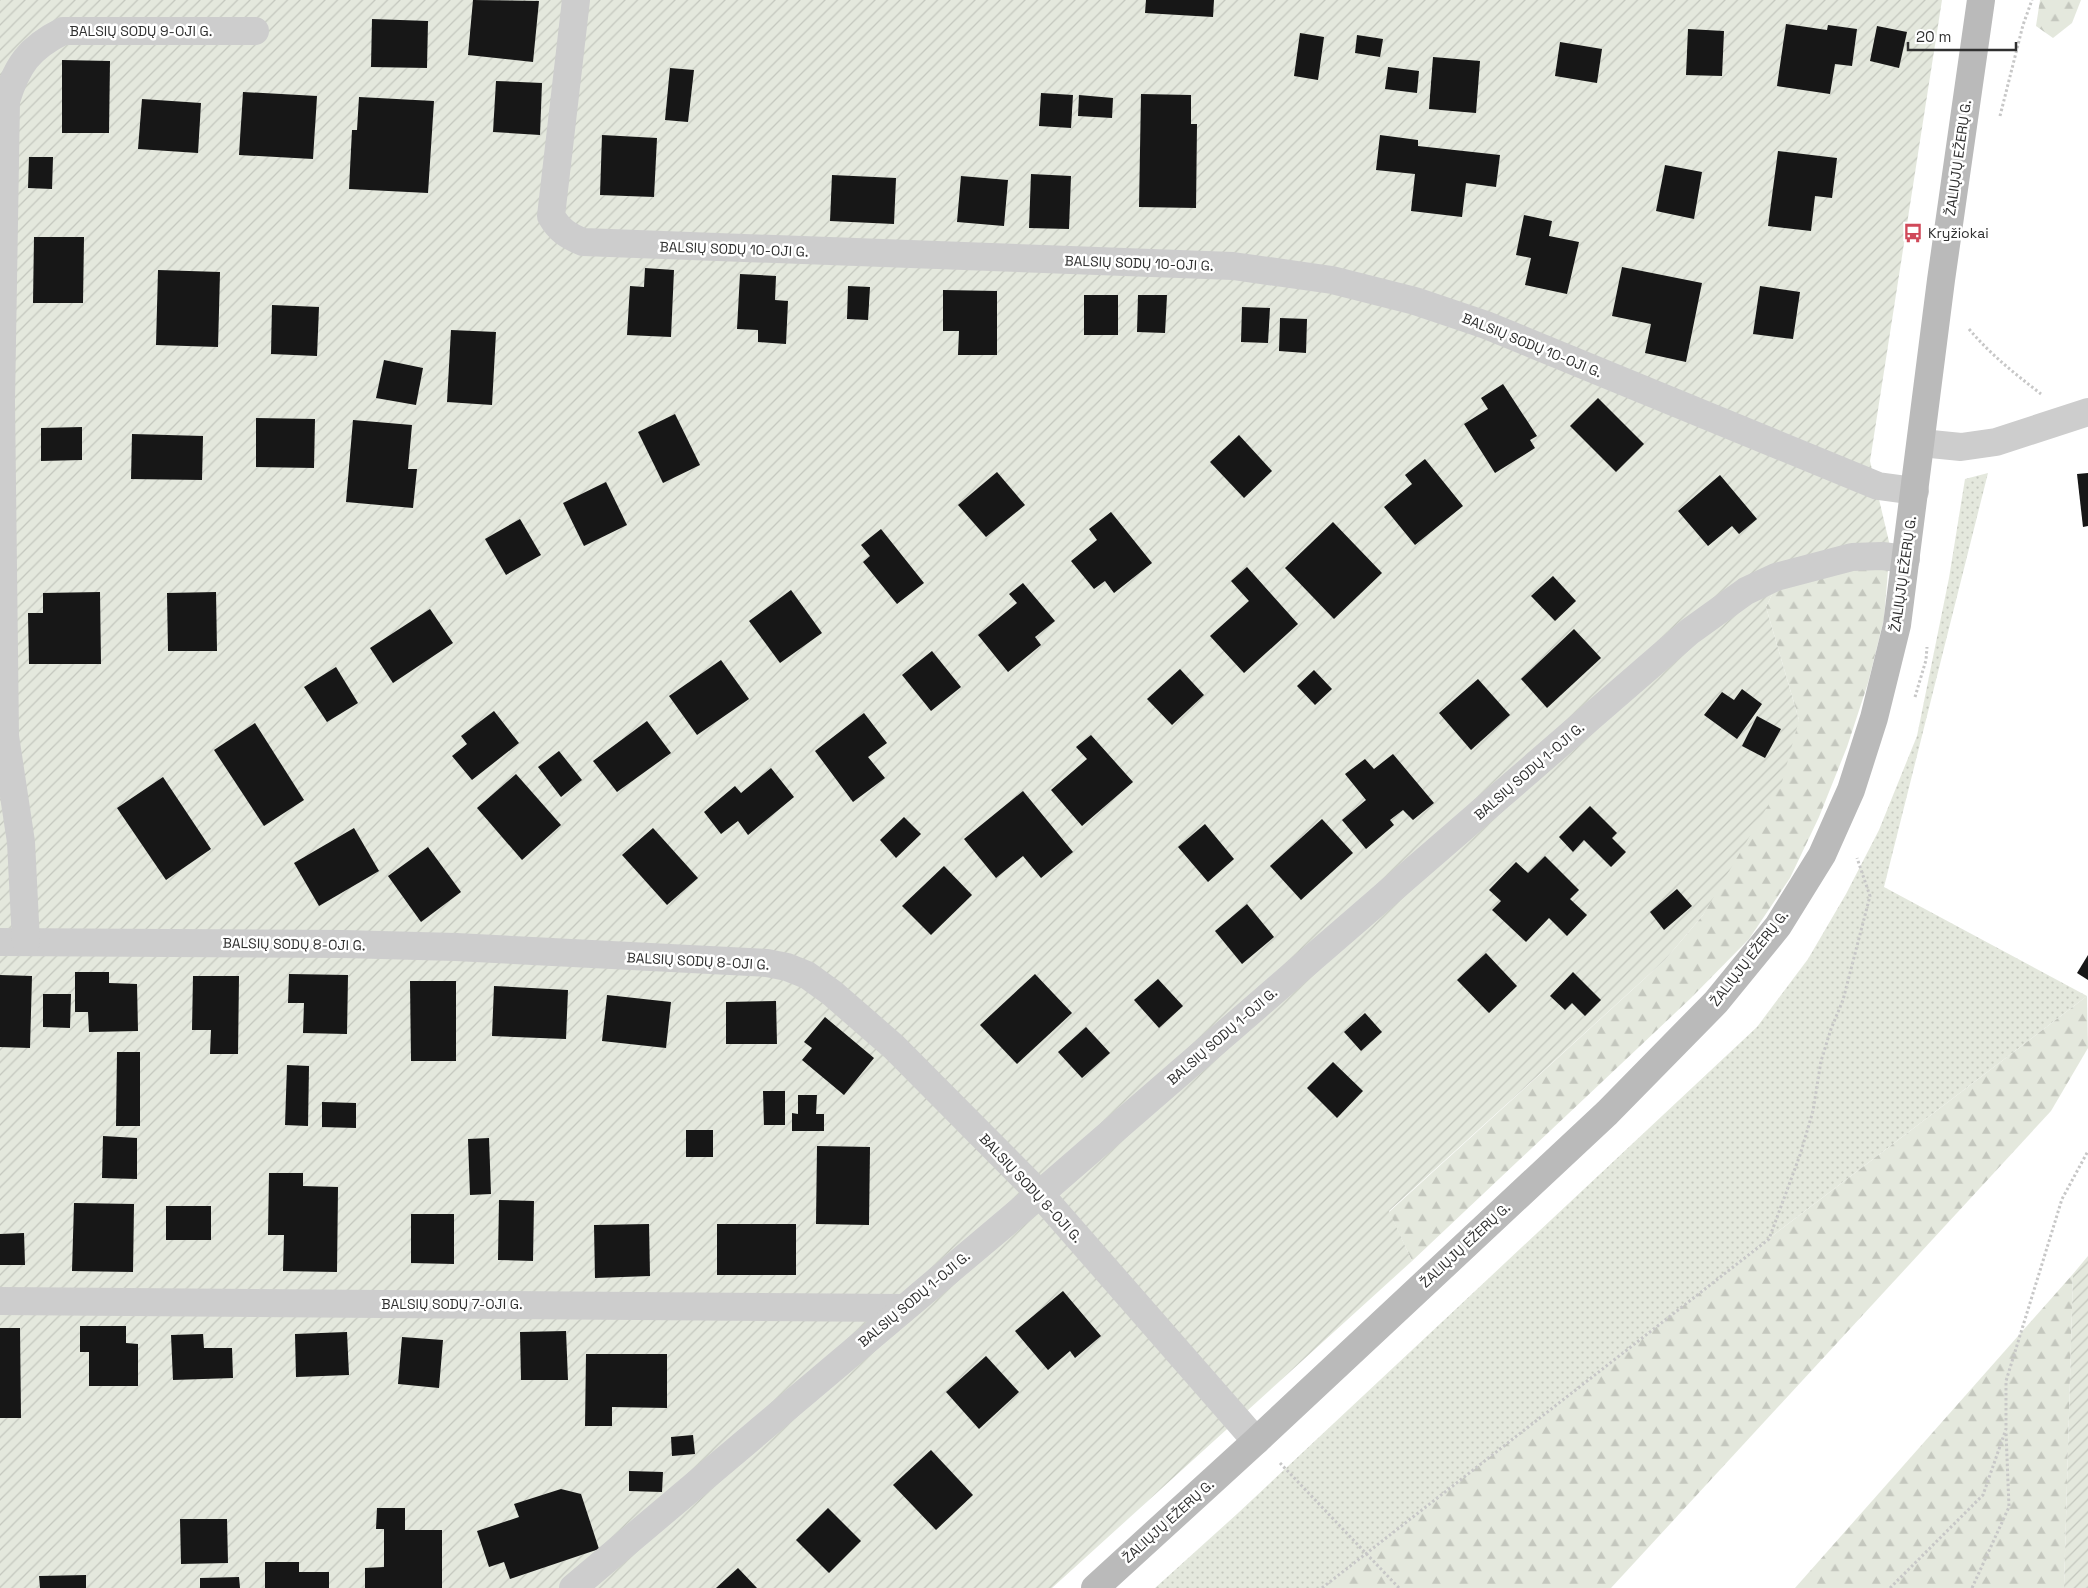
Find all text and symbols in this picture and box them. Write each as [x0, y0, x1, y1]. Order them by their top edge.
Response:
scale bar [1908, 20, 2016, 52]
street label: BALSIŲ SODŲ 9-OJI G. [70, 22, 212, 40]
text: 20 m [1916, 27, 1951, 46]
street label: ŽALIŲJŲ EŽERŲ G. [1941, 99, 1975, 217]
bus stop icon: Kryžiokai [1902, 222, 1924, 244]
place label: Kryžiokai [1928, 224, 1989, 242]
street label: BALSIŲ SODŲ 10-OJI G. [659, 237, 809, 261]
street label: BALSIŲ SODŲ 10-OJI G. [1064, 251, 1214, 275]
street label: BALSIŲ SODŲ 10-OJI G. [1460, 309, 1604, 381]
street label: ŽALIŲJŲ EŽERŲ G. [1886, 515, 1920, 633]
street label: BALSIŲ SODŲ 1-OJI G. [1470, 718, 1588, 824]
street label: ŽALIŲJŲ EŽERŲ G. [1706, 906, 1792, 1010]
street label: BALSIŲ SODŲ 8-OJI G. [222, 934, 366, 954]
street label: BALSIŲ SODŲ 8-OJI G. [626, 948, 770, 974]
street label: BALSIŲ SODŲ 1-OJI G. [1163, 983, 1281, 1089]
street label: BALSIŲ SODŲ 8-OJI G. [976, 1130, 1086, 1246]
street label: ŽALIŲJŲ EŽERŲ G. [1416, 1199, 1514, 1291]
street label: BALSIŲ SODŲ 1-OJI G. [855, 1247, 973, 1351]
street label: BALSIŲ SODŲ 7-OJI G. [381, 1295, 523, 1313]
street label: ŽALIŲJŲ EŽERŲ G. [1119, 1475, 1217, 1567]

